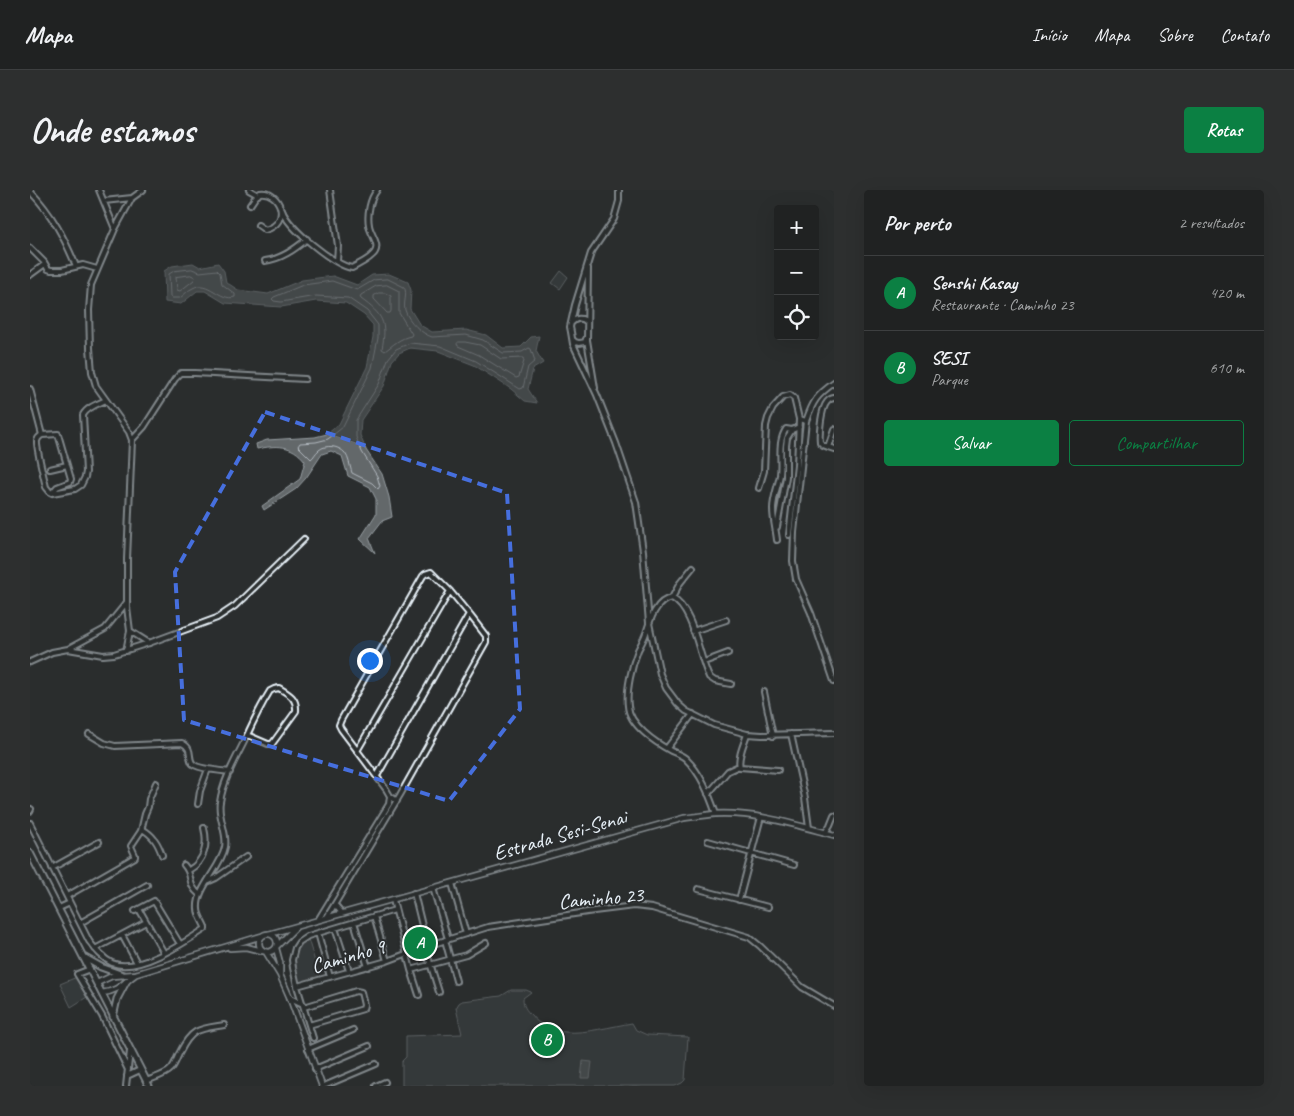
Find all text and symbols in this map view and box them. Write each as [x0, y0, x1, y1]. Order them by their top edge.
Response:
text: Mapa [25, 20, 72, 50]
text: Início [1032, 24, 1067, 46]
text: Mapa [1095, 24, 1129, 46]
text: Sobre [1157, 24, 1193, 46]
text: Contato [1221, 24, 1269, 46]
button: Rotas [1184, 107, 1264, 153]
text: Onde estamos [30, 108, 195, 153]
map controls [774, 205, 819, 340]
button: + [774, 205, 819, 250]
text: Por perto [884, 210, 951, 236]
text: 2 resultados [1179, 213, 1244, 233]
button: − [774, 250, 819, 295]
text: Senshi Kasay [931, 271, 1017, 295]
text: A [896, 283, 904, 303]
text: 420 m [1210, 283, 1244, 303]
button: locate [774, 295, 819, 340]
text: Restaurante · Caminho 23 [931, 295, 1074, 315]
text: SESI [931, 346, 967, 370]
text: B [896, 358, 904, 378]
text: 610 m [1210, 358, 1244, 378]
text: Parque [931, 370, 968, 390]
button: Salvar [884, 420, 1059, 466]
button: Compartilhar [1069, 420, 1244, 466]
your location [357, 648, 383, 674]
street label: Estrada Sesi-Senai [491, 803, 632, 866]
street label: Caminho 23 [557, 881, 646, 915]
pin: A [404, 924, 436, 962]
street label: Caminho 9 [308, 933, 389, 979]
pin: B [531, 1021, 563, 1059]

